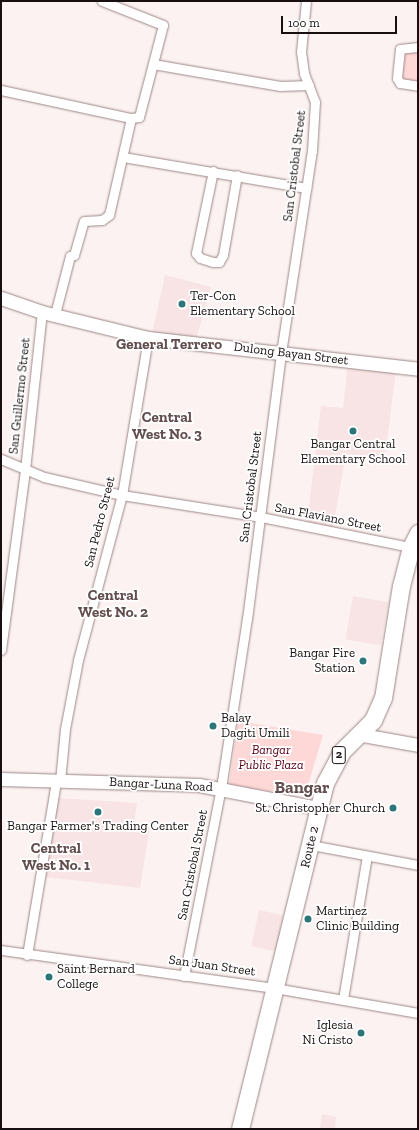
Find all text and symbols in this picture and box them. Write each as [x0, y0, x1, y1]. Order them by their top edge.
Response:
scale bar [283, 8, 399, 34]
text: 100 m [288, 16, 320, 30]
street label: San Cristobal Street [280, 109, 310, 223]
place label: Ter-Con Elementary School [190, 289, 295, 320]
marker: Ter-Con Elementary School [177, 299, 187, 309]
district label: General Terrero [116, 336, 222, 354]
street label: San Guillermo Street [6, 337, 34, 455]
street label: Dulong Bayan Street [233, 339, 349, 369]
district label: Central West No. 3 [132, 408, 202, 443]
marker: Bangar Central Elementary School [348, 426, 358, 436]
street label: San Cristobal Street [236, 430, 266, 544]
place label: Bangar Central Elementary School [300, 437, 406, 468]
street label: San Pedro Street [81, 475, 119, 569]
street label: San Flaviano Street [273, 500, 383, 536]
district label: Central West No. 2 [78, 586, 148, 621]
place label: Bangar Fire Station [289, 646, 355, 677]
marker: Bangar Fire Station [358, 656, 368, 666]
place label: Balay Dagiti Umili [221, 711, 290, 742]
marker: Balay Dagiti Umili [208, 721, 218, 731]
park label: Bangar Public Plaza [239, 743, 303, 774]
road number: 2 [331, 745, 347, 765]
street label: Bangar-Luna Road [109, 775, 213, 795]
district label: Bangar [274, 778, 330, 798]
place label: St. Christopher Church [255, 800, 385, 816]
marker: St. Christopher Church [388, 803, 398, 813]
marker: Bangar Farmer's Trading Center [93, 807, 103, 817]
street label: San Cristobal Street [175, 808, 211, 922]
place label: Bangar Farmer's Trading Center [7, 818, 189, 834]
street label: Route 2 [298, 825, 322, 869]
district label: Central West No. 1 [22, 839, 90, 874]
place label: Martinez Clinic Building [316, 904, 399, 935]
marker: Martinez Clinic Building [303, 914, 313, 924]
street label: San Juan Street [168, 952, 256, 980]
place label: Saint Bernard College [57, 962, 135, 993]
marker: Saint Bernard College [44, 972, 54, 982]
place label: Iglesia Ni Cristo [302, 1018, 353, 1049]
marker: Iglesia Ni Cristo [356, 1028, 366, 1038]

